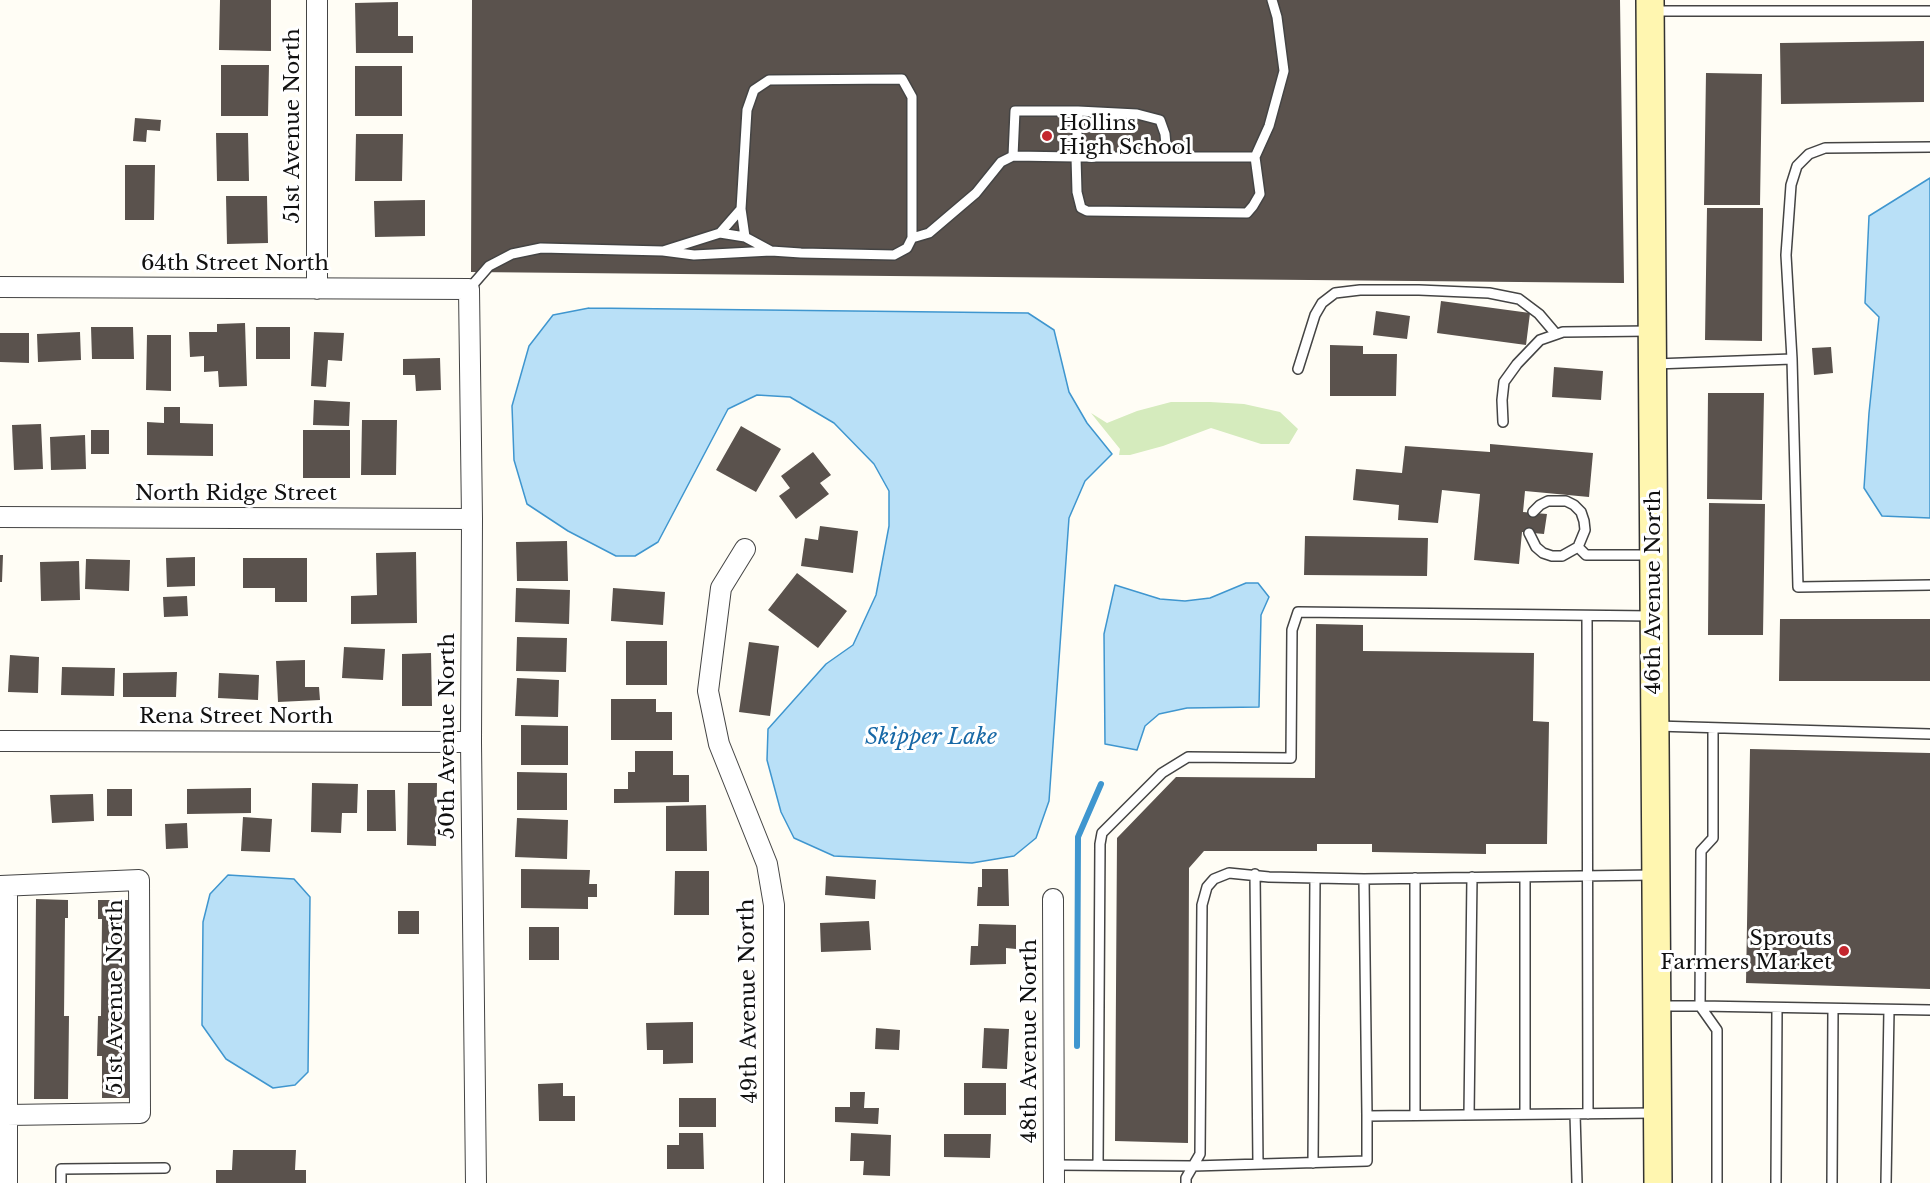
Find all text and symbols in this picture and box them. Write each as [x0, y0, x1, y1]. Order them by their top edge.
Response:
street label: 51st Avenue North [280, 28, 306, 224]
place label: Hollins High School [1059, 111, 1192, 161]
marker: Hollins High School [1040, 129, 1054, 143]
street label: 64th Street North [141, 251, 329, 277]
street label: North Ridge Street [135, 481, 337, 507]
street label: 46th Avenue North [1641, 490, 1667, 694]
street label: 50th Avenue North [435, 633, 461, 839]
street label: Rena Street North [139, 704, 333, 730]
water label: Skipper Lake [865, 725, 997, 751]
street label: 49th Avenue North [735, 898, 763, 1104]
street label: 51st Avenue North [103, 899, 129, 1095]
place label: Sprouts Farmers Market [1660, 926, 1832, 976]
street label: 48th Avenue North [1017, 939, 1043, 1143]
marker: Sprouts Farmers Market [1837, 944, 1851, 958]

